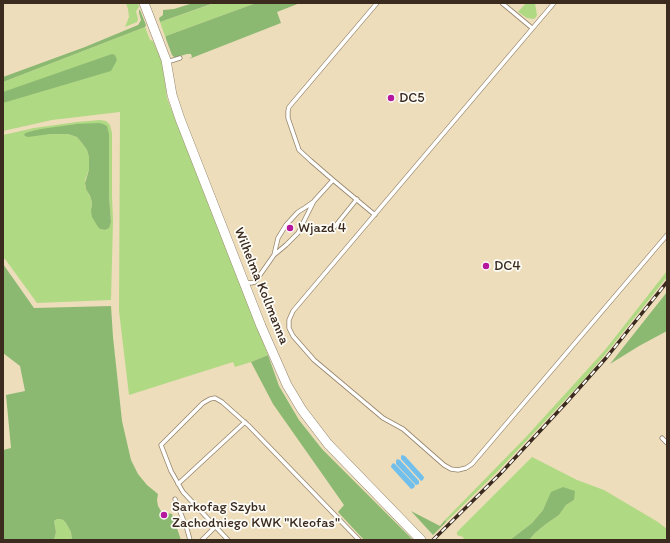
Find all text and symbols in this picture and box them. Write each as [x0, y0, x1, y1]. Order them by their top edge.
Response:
place label: DC5 [399, 90, 425, 106]
marker: DC5 [386, 93, 396, 103]
place label: Wjazd 4 [298, 220, 346, 236]
marker: Wjazd 4 [285, 223, 295, 233]
street label: Wilhelma Kollmanna [230, 225, 292, 347]
place label: DC4 [494, 258, 521, 274]
marker: DC4 [481, 261, 491, 271]
place label: Sarkofag Szybu Zachodniego KWK "Kleofas" [172, 499, 340, 532]
marker: Sarkofag Szybu Zachodniego KWK "Kleofas" [159, 510, 169, 520]

